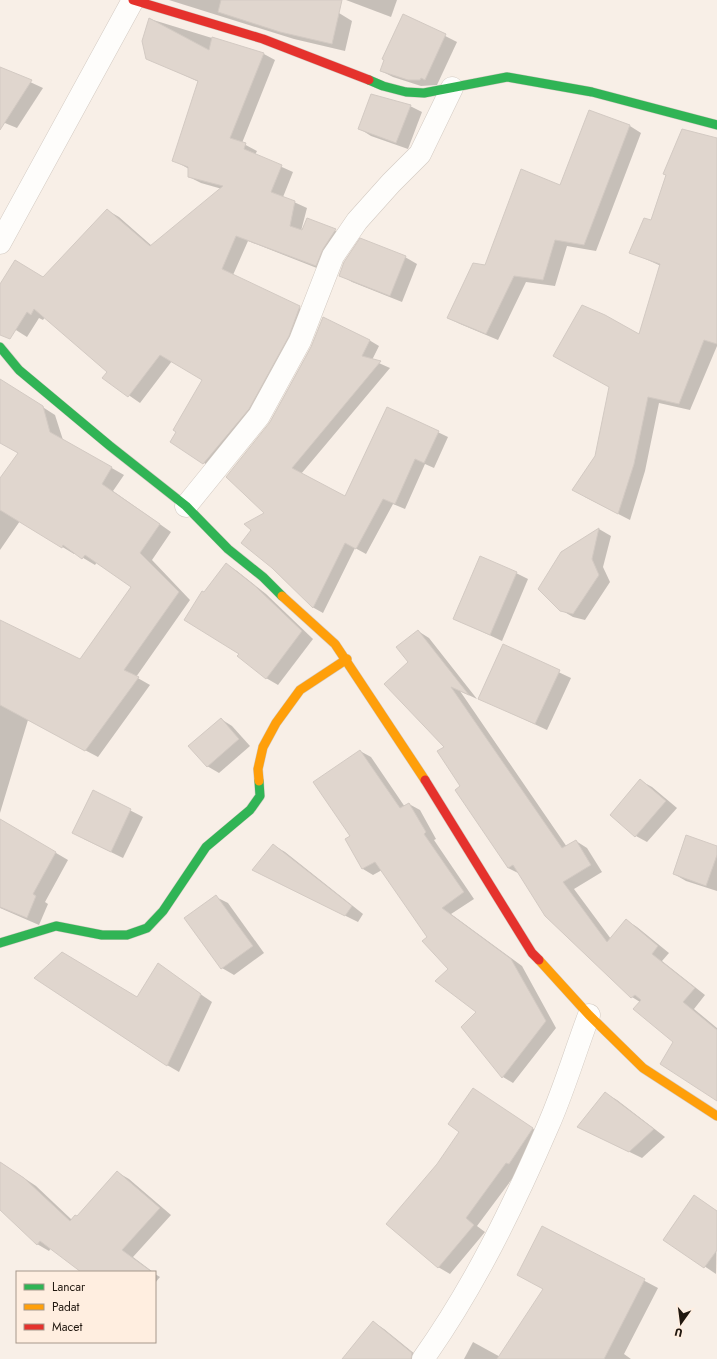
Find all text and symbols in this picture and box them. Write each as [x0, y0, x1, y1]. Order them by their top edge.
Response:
legend [16, 1271, 156, 1343]
text: Lancar [52, 1278, 86, 1296]
text: Padat [52, 1298, 80, 1316]
north arrow [661, 1303, 701, 1343]
text: Macet [52, 1318, 82, 1336]
text: U [673, 1324, 684, 1341]

